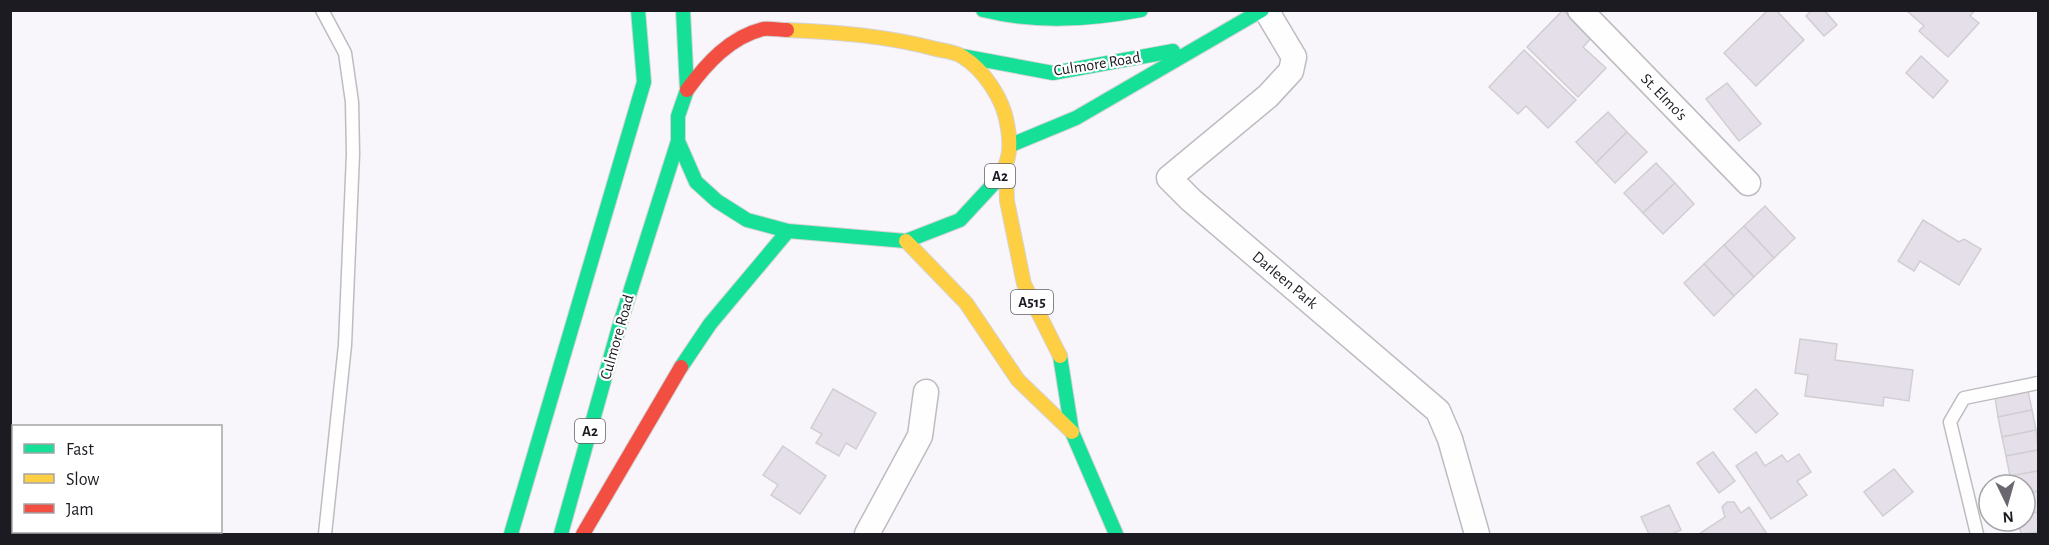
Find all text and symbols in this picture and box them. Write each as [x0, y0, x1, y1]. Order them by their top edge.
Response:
street label: Culmore Road [1052, 49, 1142, 79]
street label: St. Elmo's [1638, 70, 1690, 124]
road number: A2 [985, 164, 1015, 188]
street label: Darleen Park [1249, 248, 1321, 312]
road number: A515 [1011, 290, 1053, 314]
street label: Culmore Road [597, 293, 637, 381]
road number: A2 [575, 419, 605, 443]
legend [12, 425, 222, 533]
text: Fast [66, 441, 94, 459]
text: Slow [66, 471, 99, 489]
north arrow [1977, 473, 2037, 533]
text: Jam [66, 501, 94, 519]
text: N [2002, 508, 2014, 525]

